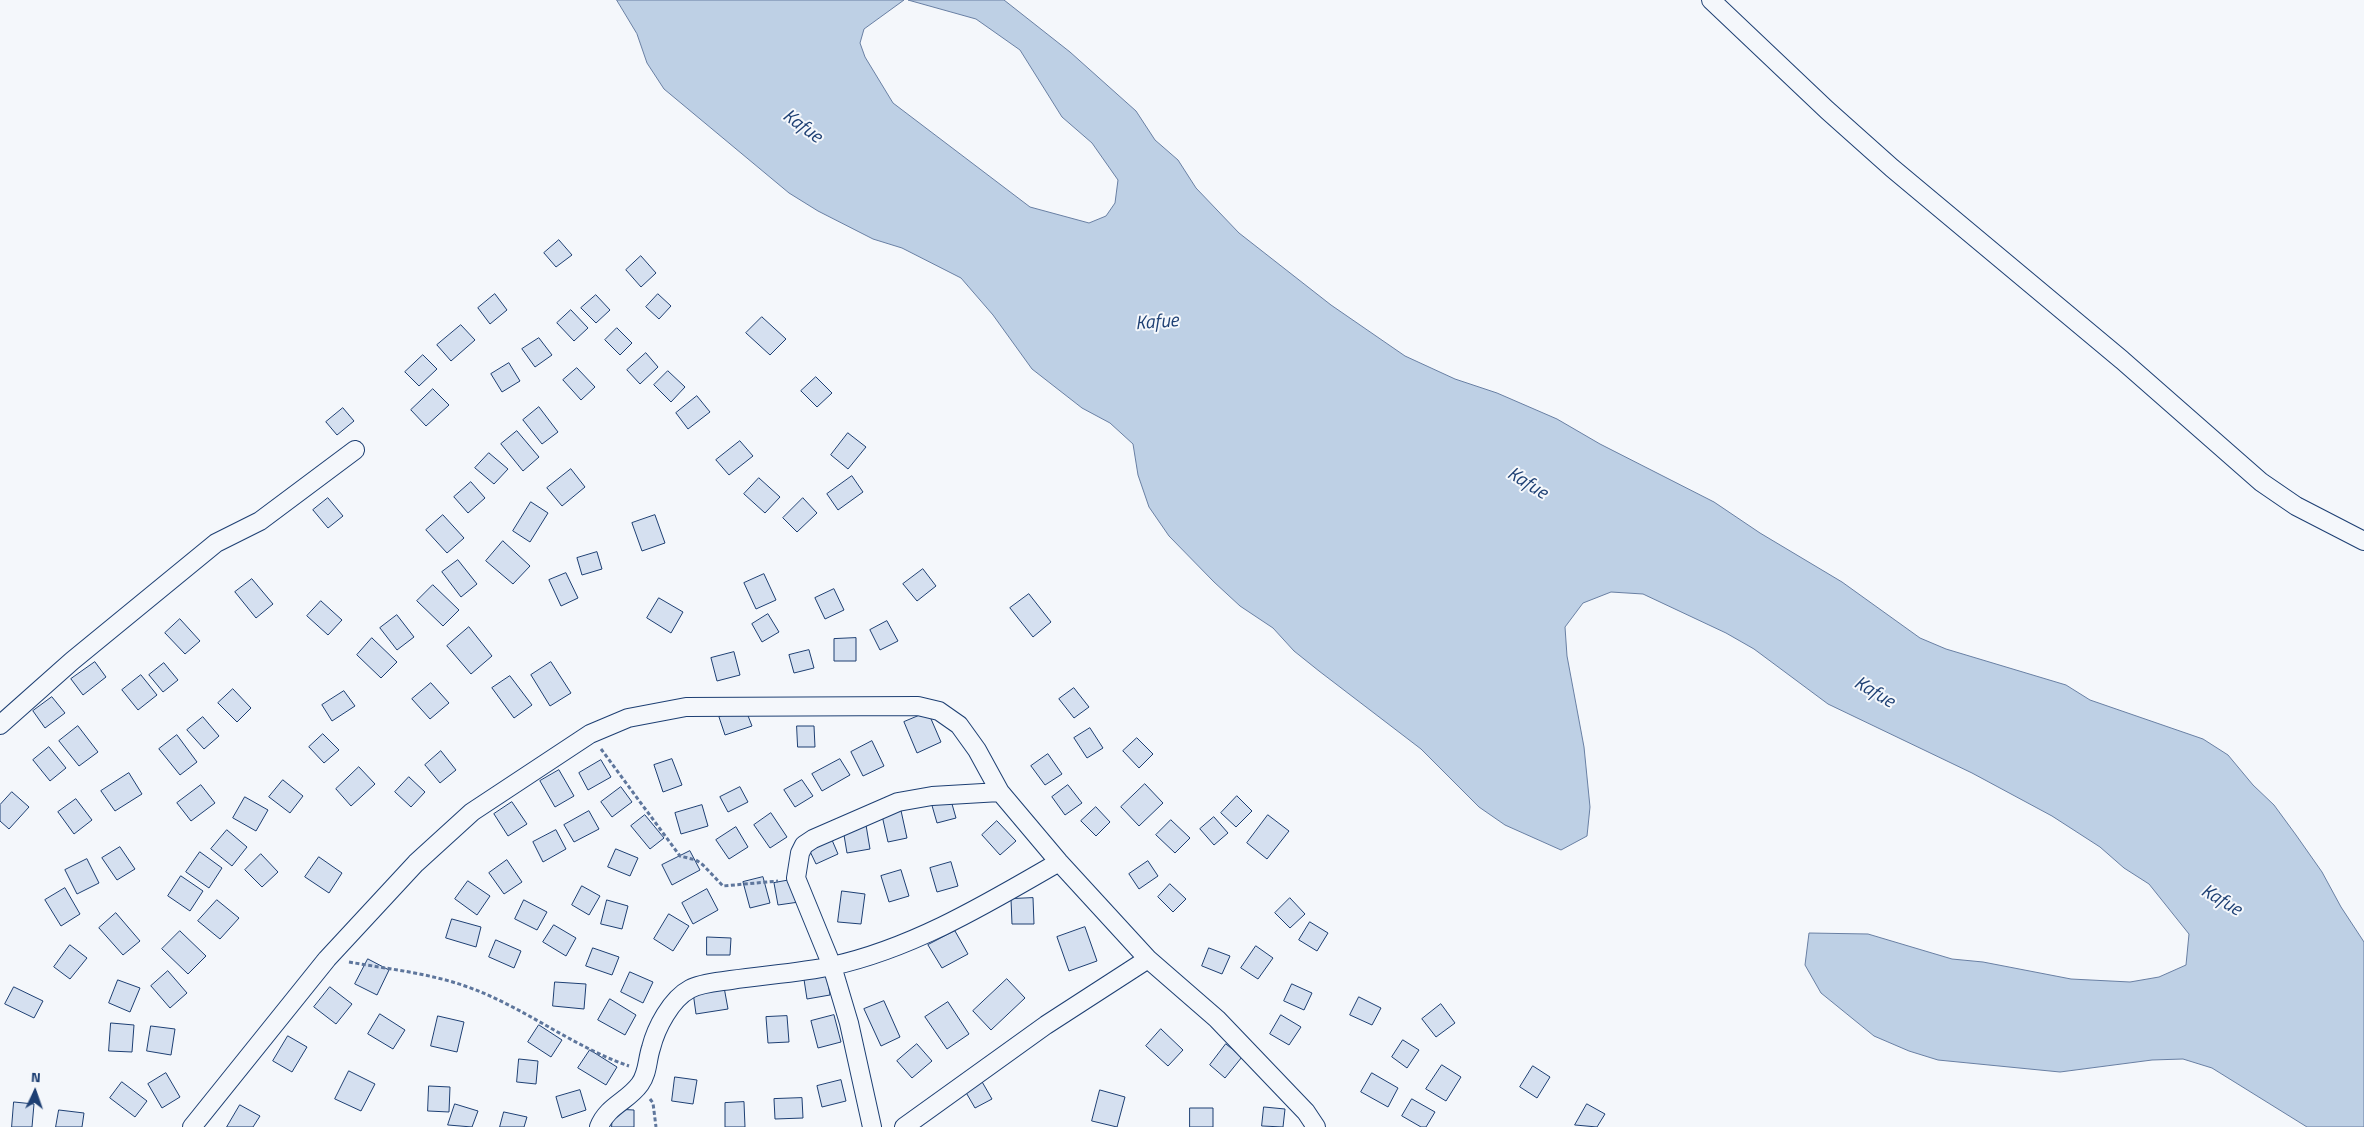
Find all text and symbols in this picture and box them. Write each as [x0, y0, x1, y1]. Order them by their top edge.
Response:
water label: Kafue [778, 105, 826, 149]
water label: Kafue [1135, 310, 1179, 336]
water label: Kafue [1503, 463, 1551, 505]
water label: Kafue [1850, 672, 1898, 714]
water label: Kafue [2197, 880, 2245, 922]
text: N [30, 1066, 41, 1087]
north arrow [10, 1067, 60, 1117]

